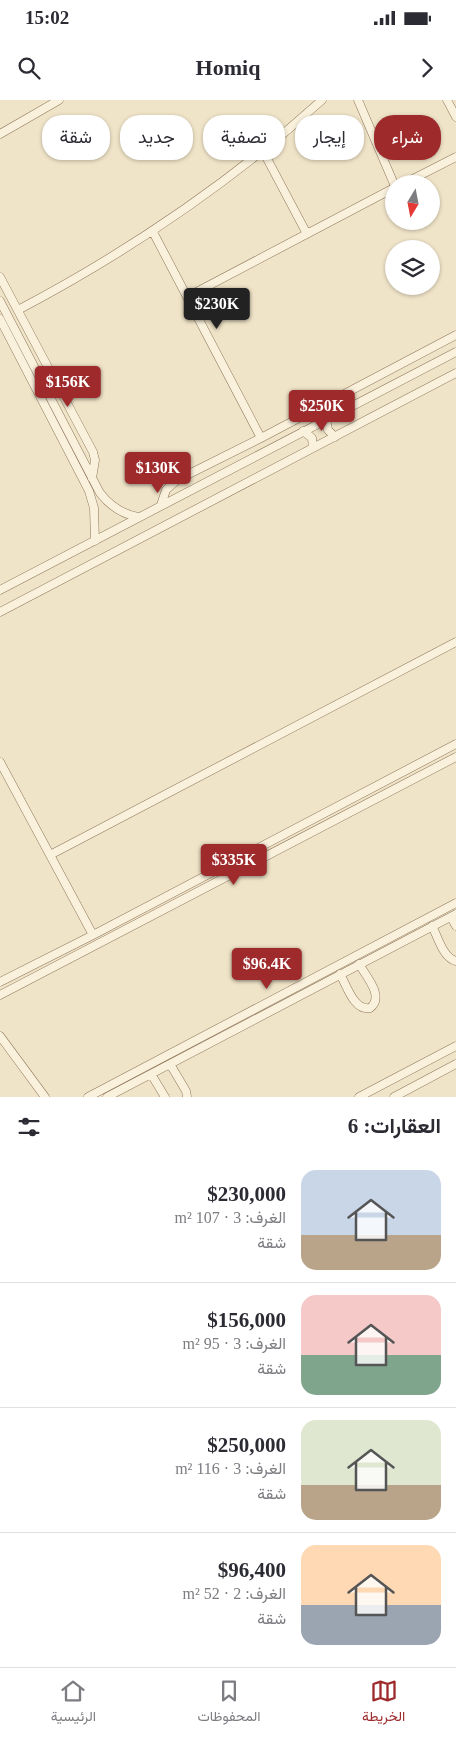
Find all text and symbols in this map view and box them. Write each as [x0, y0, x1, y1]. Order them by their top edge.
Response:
text: 15:02 [25, 7, 69, 28]
icon: search [15, 54, 43, 82]
icon: forward [413, 54, 441, 82]
text: Homiq [196, 55, 260, 80]
chip: شقة [42, 115, 110, 160]
chip: جديد [120, 115, 193, 160]
chip: تصفية [203, 115, 285, 160]
chip: إيجار [295, 115, 364, 160]
chip: شراء [374, 115, 441, 160]
north arrow [385, 175, 440, 230]
map controls [385, 175, 440, 295]
button: layers [385, 240, 440, 295]
pin: $230K [182, 288, 252, 330]
text: $230K [195, 295, 239, 312]
pin: $156K [33, 366, 103, 408]
text: $156K [46, 373, 90, 390]
pin: $250K [287, 390, 357, 432]
text: $250K [300, 397, 344, 414]
pin: $130K [123, 452, 193, 494]
text: $130K [136, 459, 180, 476]
pin: $335K [199, 844, 269, 886]
text: $335K [212, 851, 256, 868]
pin: $96.4K [226, 948, 308, 990]
text: $96.4K [243, 955, 291, 972]
icon: filters [15, 1113, 43, 1141]
text: العقارات: 6 [348, 1114, 441, 1138]
text: $230,000 [207, 1182, 286, 1206]
icon: home [341, 1190, 401, 1250]
text: الغرف: 3 · 107 m² [175, 1209, 286, 1226]
text: شقة [257, 1234, 286, 1251]
text: $156,000 [207, 1308, 286, 1332]
icon: home [341, 1315, 401, 1375]
text: الغرف: 3 · 95 m² [183, 1335, 286, 1352]
text: شقة [257, 1360, 286, 1377]
text: $250,000 [207, 1433, 286, 1457]
icon: home [341, 1440, 401, 1500]
text: الغرف: 3 · 116 m² [175, 1460, 286, 1477]
text: شقة [257, 1485, 286, 1502]
text: $96,400 [218, 1558, 286, 1582]
icon: home [341, 1565, 401, 1625]
text: الغرف: 2 · 52 m² [183, 1585, 286, 1602]
text: شقة [257, 1610, 286, 1627]
tab: الرئيسية [51, 1677, 96, 1729]
tab: المحفوظات [197, 1677, 261, 1729]
tab: الخريطة [362, 1677, 405, 1729]

